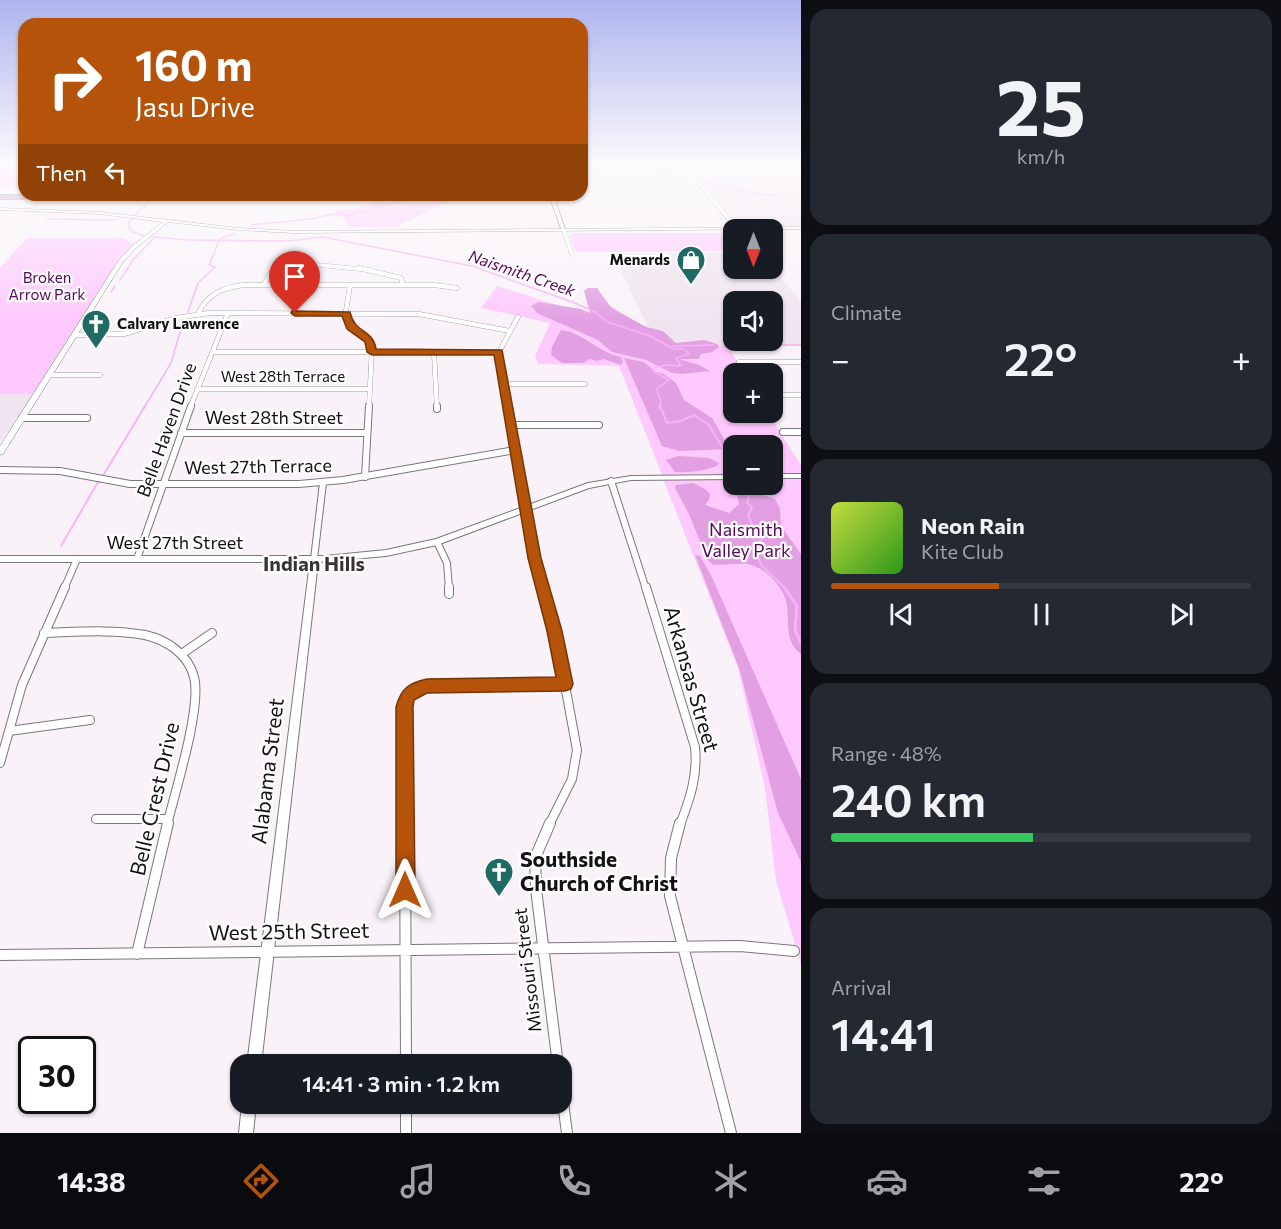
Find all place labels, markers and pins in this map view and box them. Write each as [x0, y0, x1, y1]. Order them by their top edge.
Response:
shop icon: Menards [675, 244, 707, 286]
place label: Menards [609, 250, 670, 268]
pin [269, 251, 320, 313]
church icon: Calvary Lawrence [80, 308, 112, 350]
place label: Calvary Lawrence [117, 314, 239, 332]
place label: Southside Church of Christ [520, 846, 678, 895]
church icon: Southside Church of Christ [483, 856, 515, 898]

